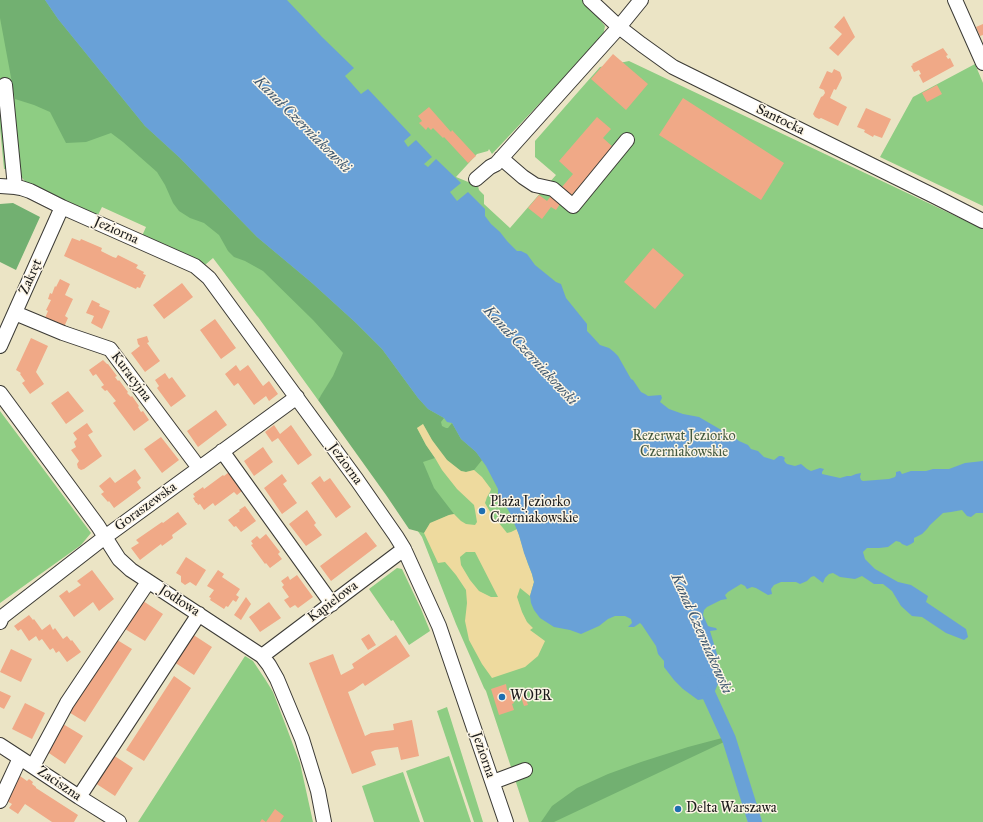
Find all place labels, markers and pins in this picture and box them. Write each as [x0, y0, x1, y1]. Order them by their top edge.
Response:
place label: Plaża Jeziorko Czerniakowskie [490, 495, 578, 528]
marker: Plaża Jeziorko Czerniakowskie [477, 506, 487, 516]
place label: WOPR [510, 689, 552, 705]
marker: WOPR [497, 692, 507, 702]
place label: Delta Warszawa [686, 801, 777, 817]
marker: Delta Warszawa [673, 804, 683, 814]

